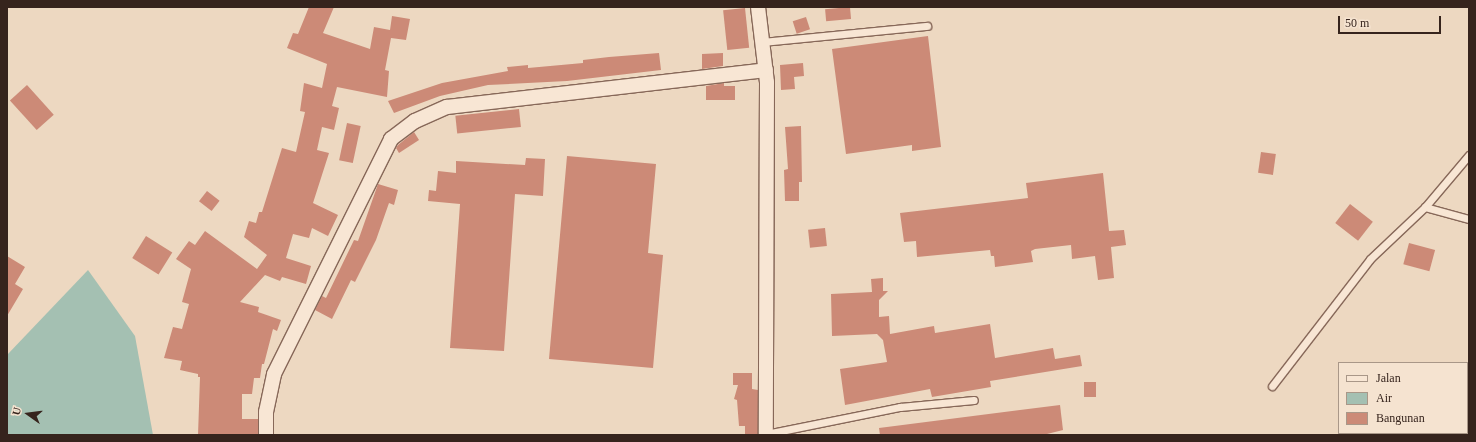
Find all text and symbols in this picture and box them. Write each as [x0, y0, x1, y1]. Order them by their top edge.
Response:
scale bar [1340, 8, 1443, 34]
text: 50 m [1345, 16, 1369, 30]
legend [1338, 362, 1468, 434]
text: Jalan [1376, 371, 1401, 385]
text: Air [1376, 391, 1392, 405]
north arrow [8, 394, 48, 434]
text: U [10, 406, 23, 416]
text: Bangunan [1376, 411, 1425, 425]

